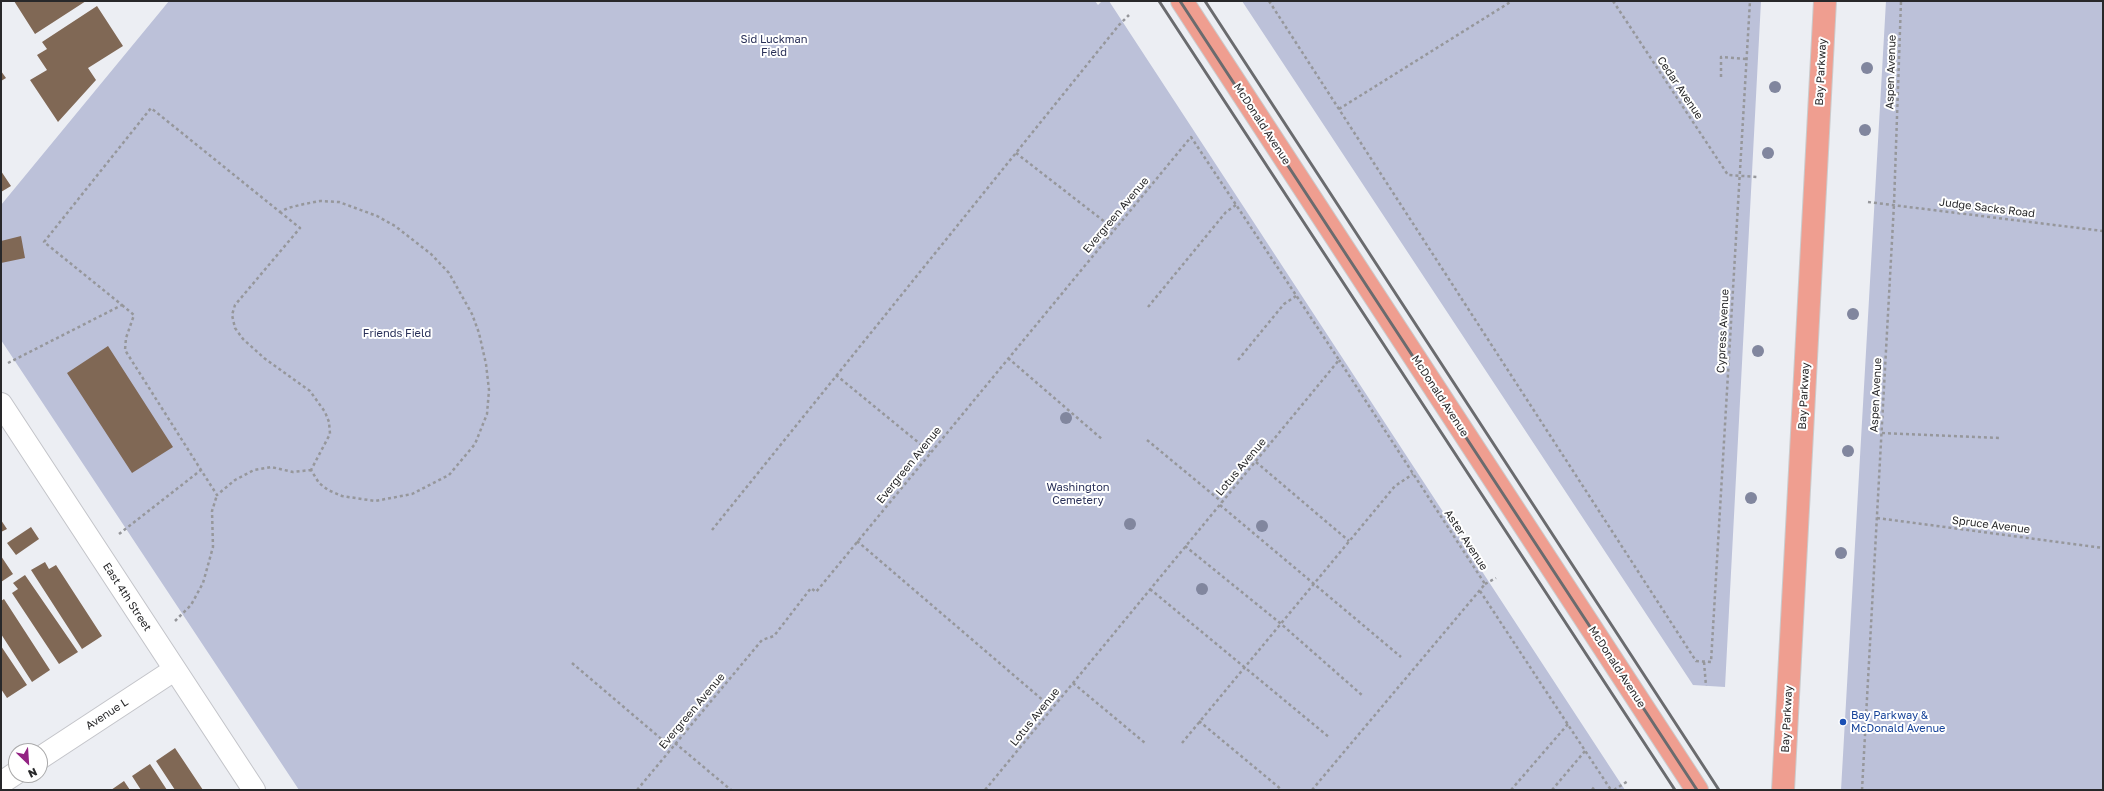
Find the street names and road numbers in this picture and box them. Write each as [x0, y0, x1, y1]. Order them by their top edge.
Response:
street label: Aspen Avenue [1883, 34, 1899, 110]
street label: Bay Parkway [1813, 38, 1829, 106]
street label: Cedar Avenue [1654, 54, 1706, 122]
street label: McDonald Avenue [1231, 81, 1293, 167]
street label: Evergreen Avenue [1080, 174, 1152, 256]
street label: Judge Sacks Road [1938, 196, 2036, 220]
street label: Cypress Avenue [1714, 289, 1732, 373]
street label: McDonald Avenue [1409, 353, 1471, 439]
street label: Aspen Avenue [1867, 357, 1885, 433]
street label: Bay Parkway [1796, 362, 1812, 430]
street label: Evergreen Avenue [874, 424, 944, 506]
street label: Lotus Avenue [1213, 435, 1269, 499]
street label: Aster Avenue [1441, 507, 1491, 573]
street label: Spruce Avenue [1951, 514, 2031, 536]
street label: East 4th Street [100, 560, 154, 634]
street label: McDonald Avenue [1586, 624, 1648, 710]
street label: Evergreen Avenue [656, 670, 728, 752]
street label: Lotus Avenue [1007, 685, 1063, 749]
street label: Bay Parkway [1779, 685, 1795, 753]
street label: Avenue L [83, 695, 131, 733]

